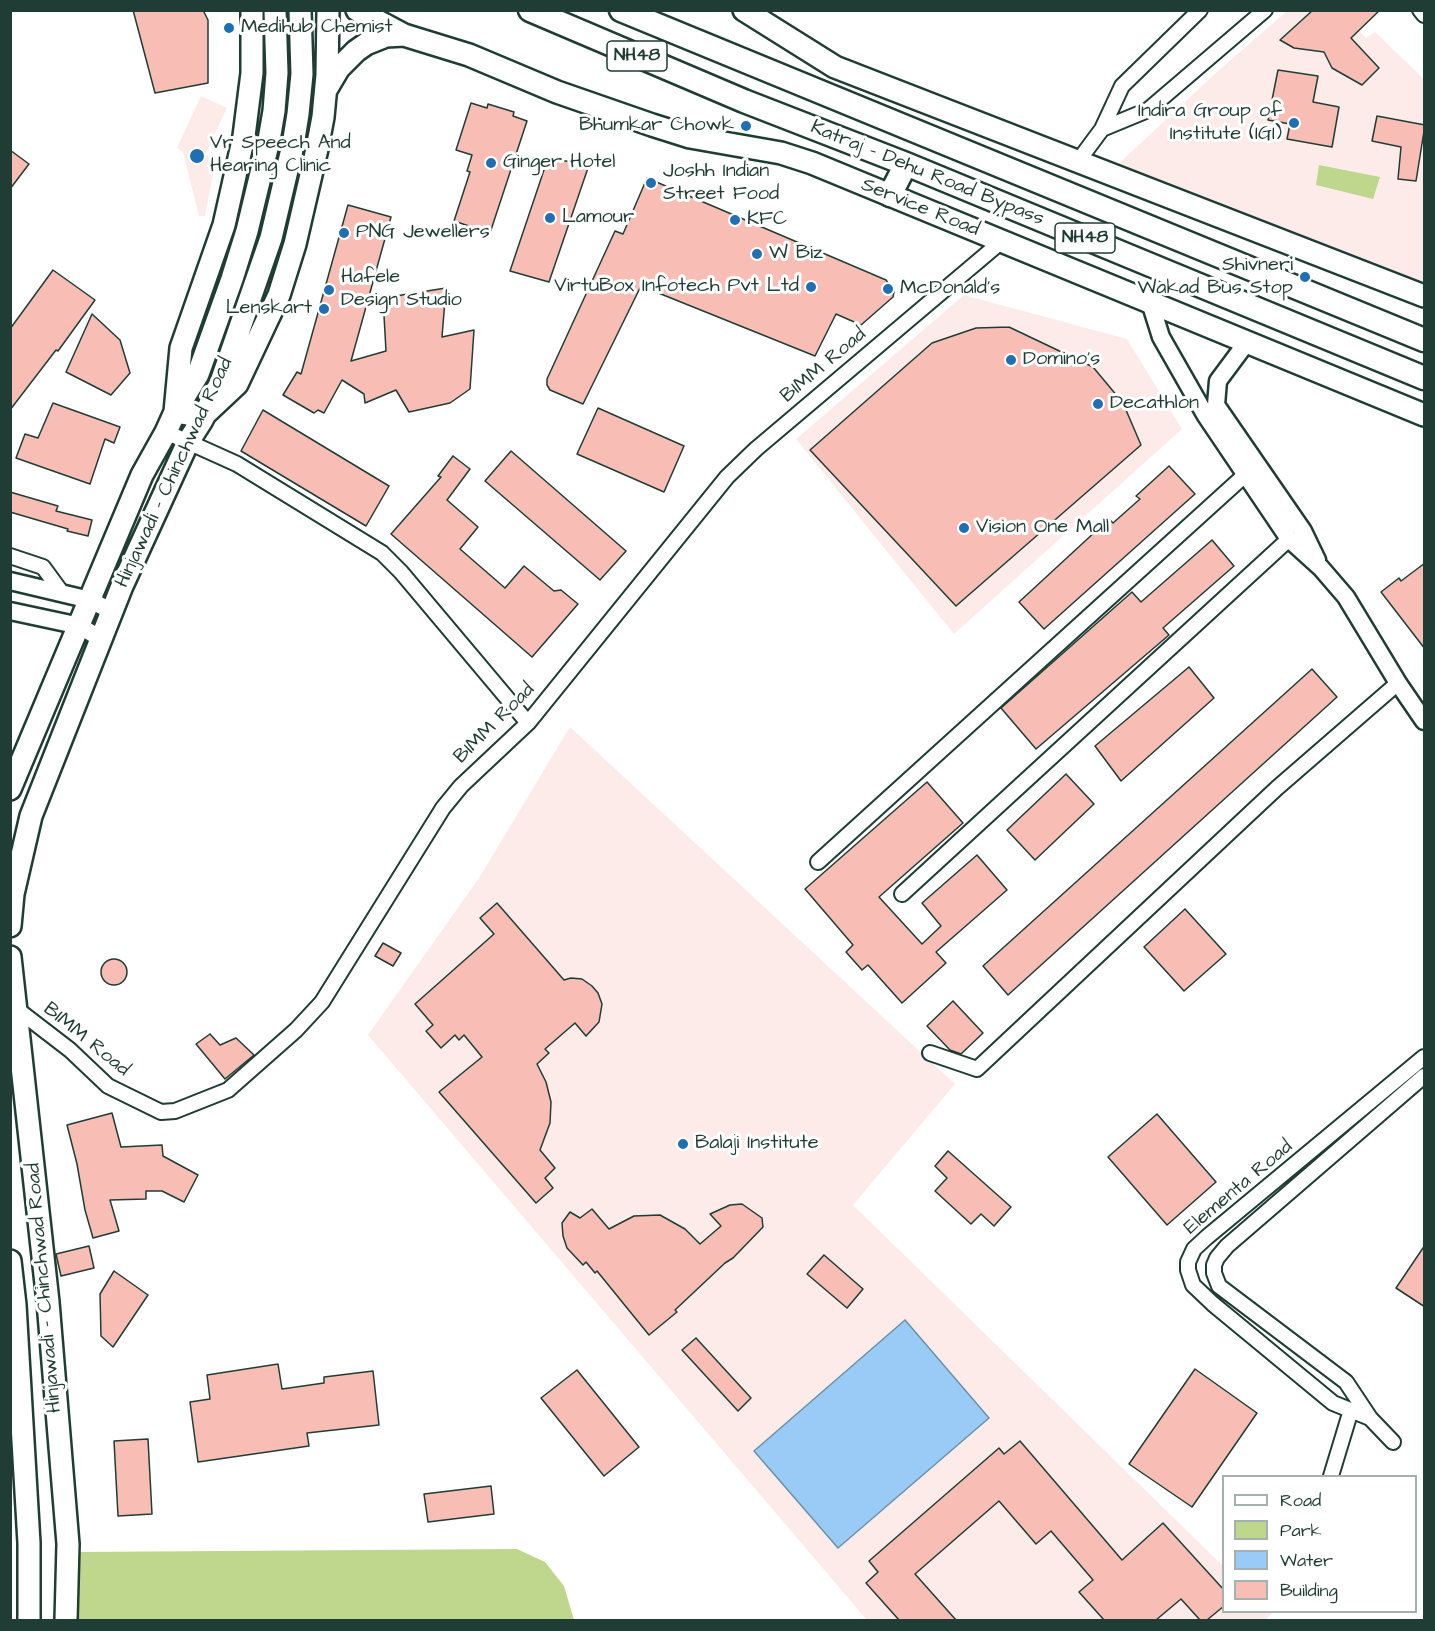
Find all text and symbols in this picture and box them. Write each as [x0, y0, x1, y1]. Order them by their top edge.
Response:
place label: Medihub Chemist [241, 16, 393, 40]
marker: Medihub Chemist [222, 21, 236, 35]
road number: NH48 [607, 41, 667, 71]
place label: Indira Group of Institute (IGI) [1138, 100, 1282, 147]
place label: Bhumkar Chowk [579, 114, 734, 138]
street label: Katraj - Dehu Road Bypass [807, 116, 1047, 232]
marker: Indira Group of Institute (IGI) [1287, 116, 1301, 130]
marker: Bhumkar Chowk [739, 119, 753, 133]
place label: Vr Speech And Hearing Clinic [210, 132, 351, 179]
marker: Vr Speech And Hearing Clinic [188, 147, 206, 165]
place label: Ginger Hotel [503, 151, 615, 175]
marker: Ginger Hotel [484, 156, 498, 170]
place label: Joshh Indian Street Food [663, 160, 779, 207]
street label: Service Road [857, 173, 983, 243]
marker: Joshh Indian Street Food [644, 176, 658, 190]
place label: Lamour [562, 206, 634, 230]
place label: KFC [747, 208, 787, 232]
marker: Lamour [543, 211, 557, 225]
marker: KFC [728, 213, 742, 227]
place label: PNG Jewellers [356, 221, 490, 245]
road number: NH48 [1055, 223, 1115, 253]
marker: PNG Jewellers [337, 226, 351, 240]
place label: W Biz [769, 242, 823, 266]
marker: W Biz [750, 247, 764, 261]
place label: Shivneri Wakad Bus Stop [1138, 254, 1293, 301]
place label: Hafele Design Studio [341, 266, 462, 313]
marker: Shivneri Wakad Bus Stop [1298, 270, 1312, 284]
place label: VirtuBox Infotech Pvt Ltd [554, 275, 799, 299]
place label: McDonald's [900, 277, 1000, 301]
marker: VirtuBox Infotech Pvt Ltd [804, 280, 818, 294]
marker: McDonald's [881, 282, 895, 296]
marker: Hafele Design Studio [322, 283, 336, 297]
place label: Lenskart [226, 297, 312, 321]
marker: Lenskart [317, 302, 331, 316]
street label: BIMM Road [776, 323, 872, 409]
place label: Domino's [1023, 348, 1100, 372]
marker: Domino's [1004, 353, 1018, 367]
street label: Hinjawadi - Chinchwad Road [111, 354, 239, 592]
place label: Decathlon [1110, 392, 1199, 416]
marker: Decathlon [1091, 397, 1105, 411]
place label: Vision One Mall [976, 516, 1109, 540]
marker: Vision One Mall [957, 521, 971, 535]
street label: BIMM Road [450, 679, 540, 769]
street label: BIMM Road [38, 998, 134, 1082]
place label: Balaji Institute [695, 1132, 819, 1156]
street label: Elementa Road [1180, 1136, 1298, 1240]
marker: Balaji Institute [676, 1137, 690, 1151]
street label: Hinjawadi - Chinchwad Road [22, 1162, 68, 1414]
legend [1222, 1475, 1417, 1613]
text: Road [1280, 1488, 1321, 1513]
text: Park [1280, 1518, 1322, 1543]
text: Water [1280, 1548, 1333, 1573]
text: Building [1280, 1578, 1338, 1603]

